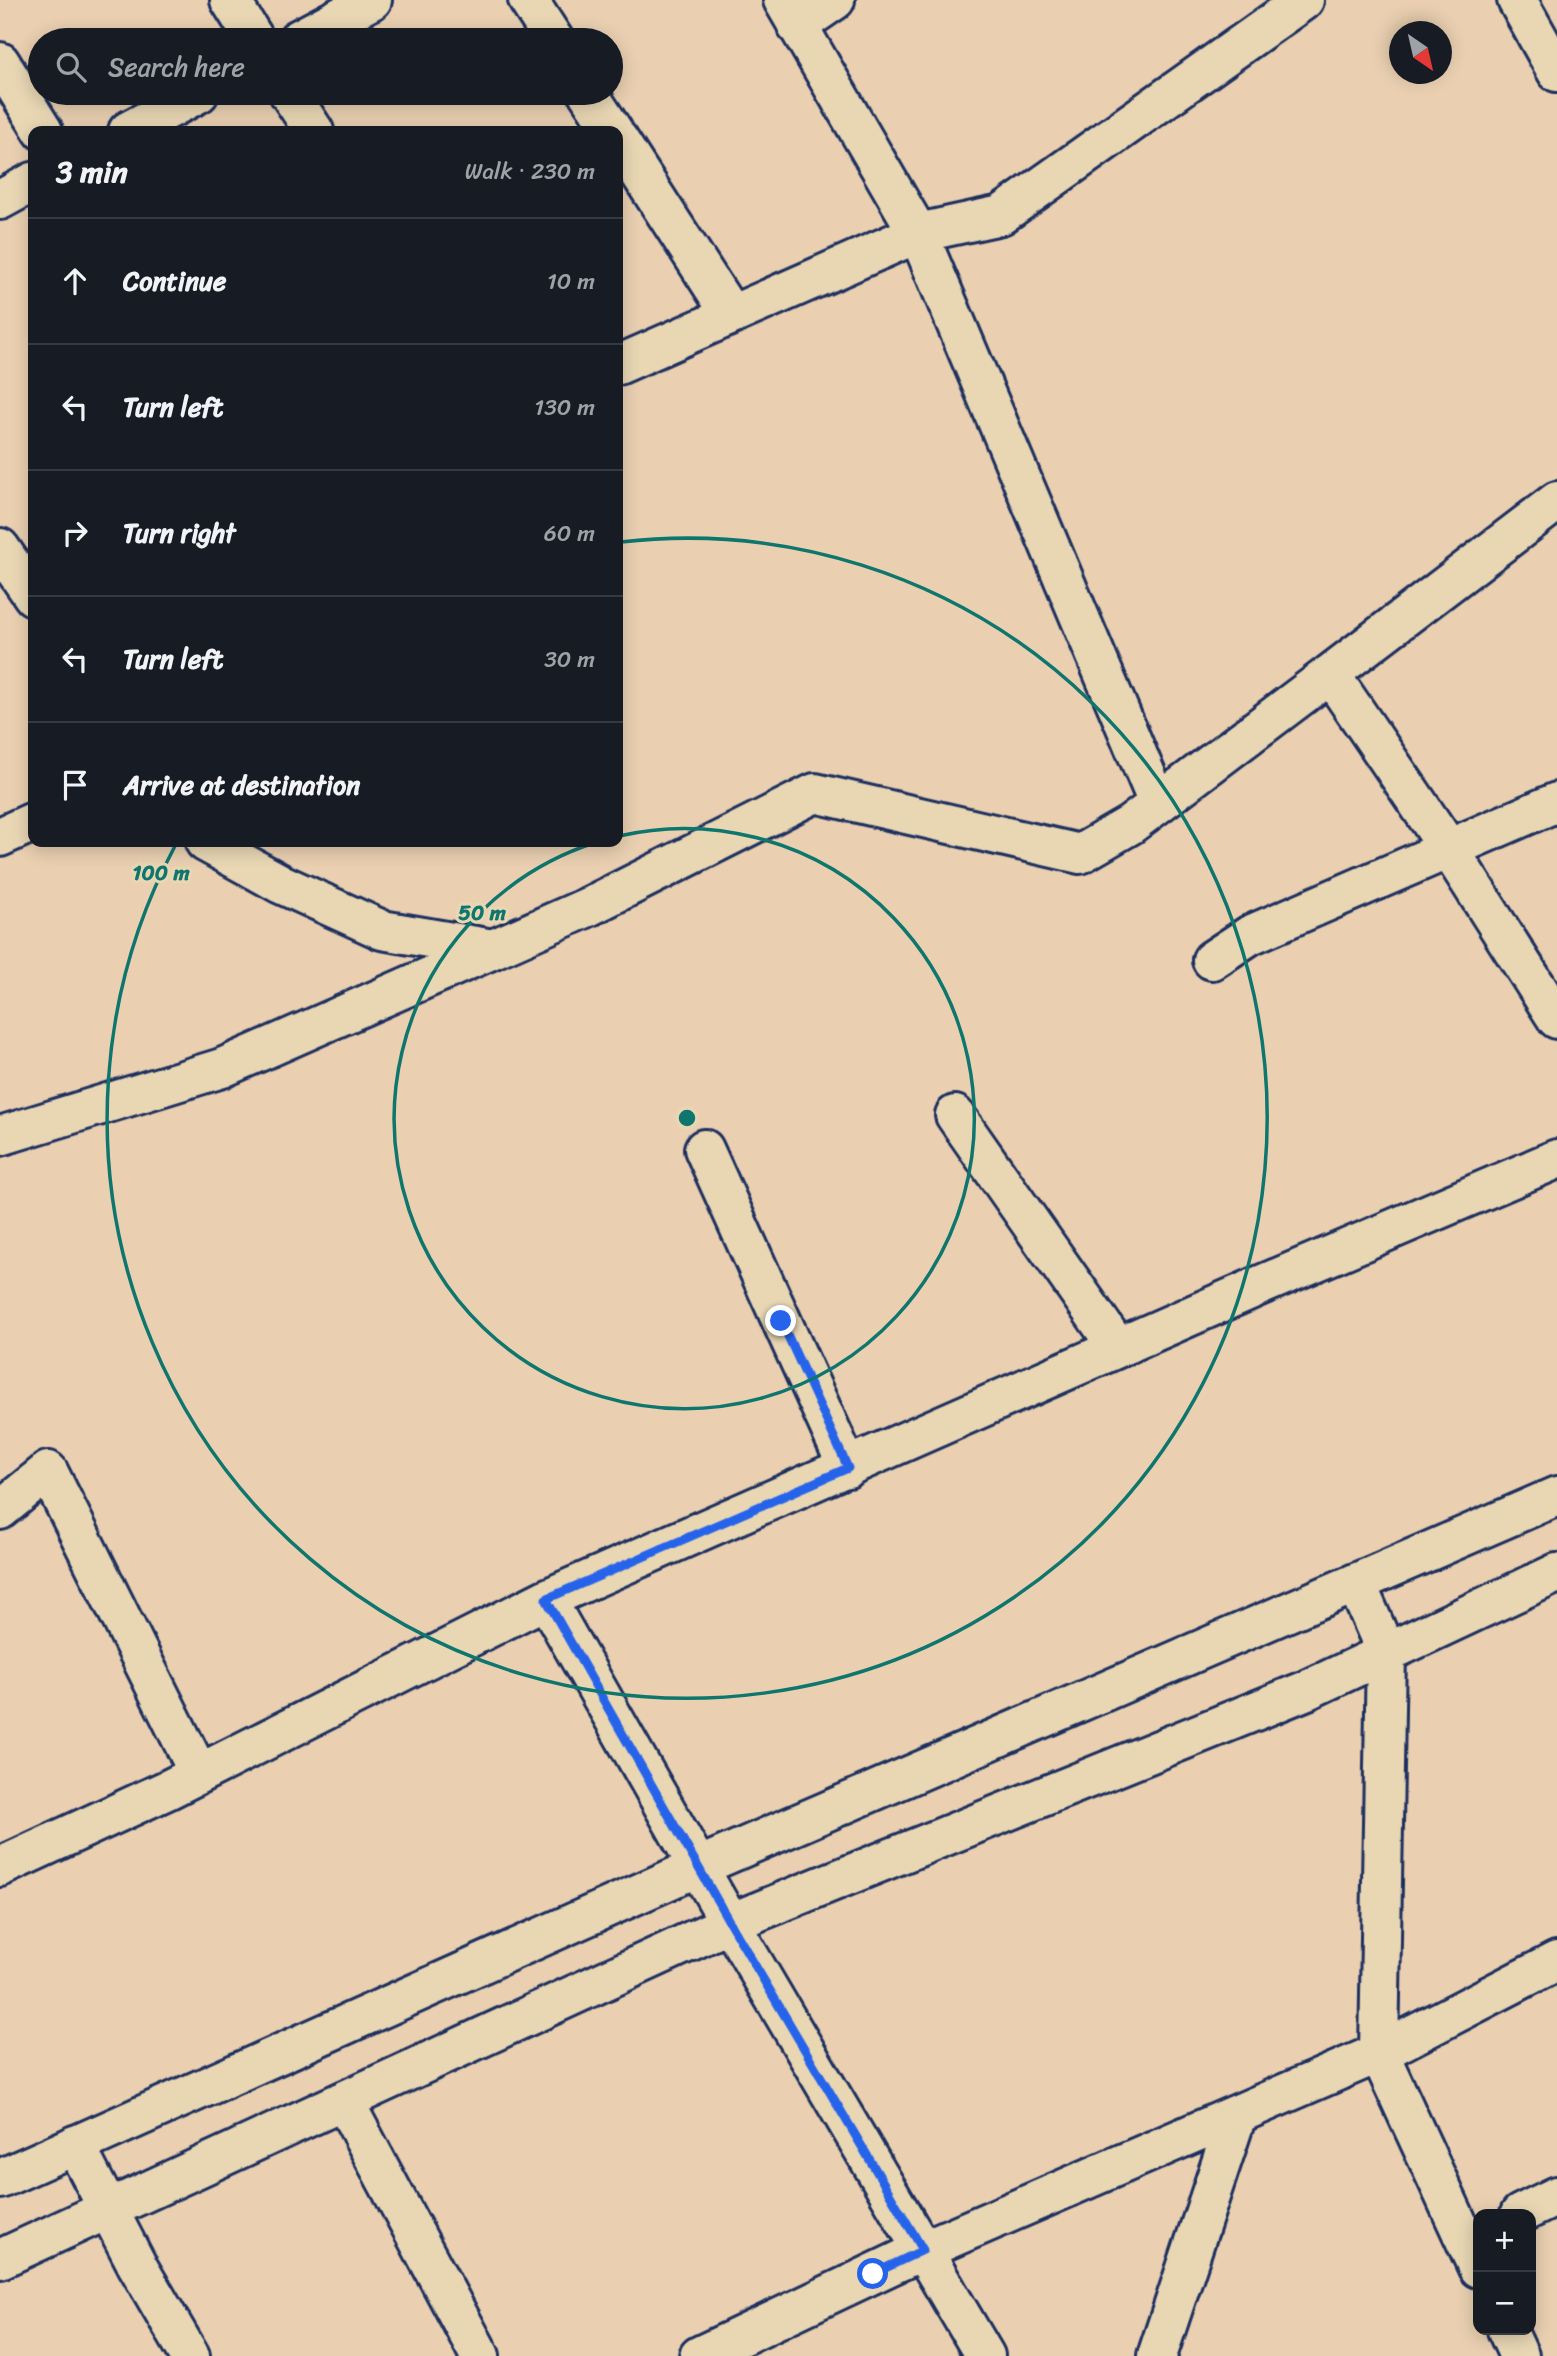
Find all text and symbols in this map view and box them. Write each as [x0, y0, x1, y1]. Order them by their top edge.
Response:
north arrow [1389, 21, 1452, 84]
search box [28, 28, 623, 105]
text: Search here [108, 44, 245, 90]
icon: search [52, 48, 90, 86]
text: 3 min [56, 145, 128, 199]
text: Walk · 230 m [465, 151, 595, 192]
text: Continue [123, 258, 226, 304]
text: 10 m [547, 261, 595, 302]
icon: ahead [56, 262, 94, 300]
text: Turn left [123, 384, 223, 430]
text: 130 m [534, 387, 595, 428]
icon: left [56, 388, 94, 426]
text: Turn right [123, 510, 236, 556]
text: 60 m [544, 513, 595, 554]
icon: right [56, 514, 94, 552]
text: Turn left [123, 636, 223, 682]
text: 30 m [544, 639, 595, 680]
icon: left [56, 640, 94, 678]
text: Arrive at destination [123, 762, 360, 808]
icon: arrive [56, 766, 94, 804]
text: 100 m [132, 854, 190, 892]
text: 50 m [458, 894, 507, 932]
centre of rings [675, 1106, 699, 1130]
route end [765, 1305, 796, 1336]
map controls [1473, 2209, 1536, 2335]
button: + [1473, 2209, 1536, 2272]
route start [857, 2258, 888, 2289]
button: − [1473, 2272, 1536, 2335]

